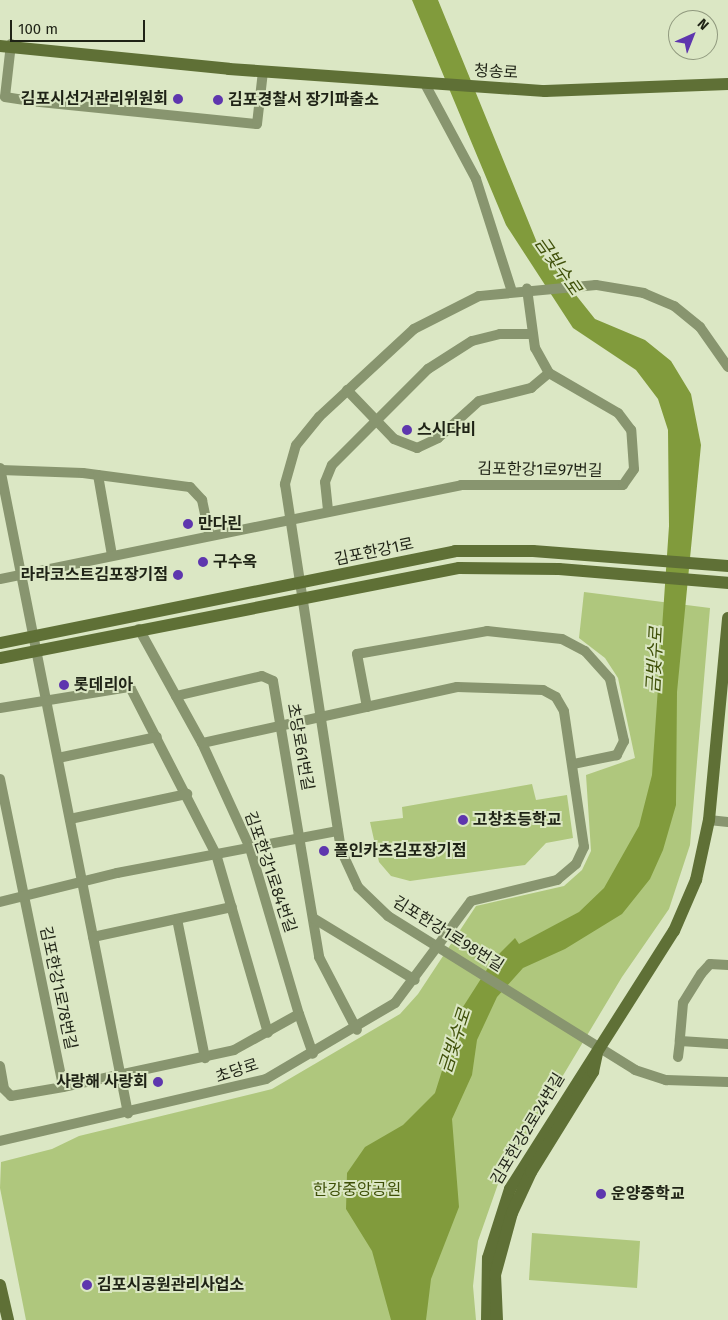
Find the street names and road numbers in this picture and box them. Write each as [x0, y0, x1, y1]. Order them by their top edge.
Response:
street label: 청송로 [473, 61, 519, 83]
street label: 김포한강1로97번길 [477, 459, 603, 481]
street label: 김포한강1로 [333, 534, 415, 570]
street label: 초당로61번길 [283, 702, 317, 792]
street label: 김포한강1로84번길 [240, 809, 300, 935]
street label: 김포한강1로98번길 [389, 892, 507, 976]
street label: 김포한강1로78번길 [36, 925, 80, 1051]
street label: 초당로 [213, 1055, 261, 1087]
street label: 김포한강2로24번길 [487, 1070, 569, 1188]

